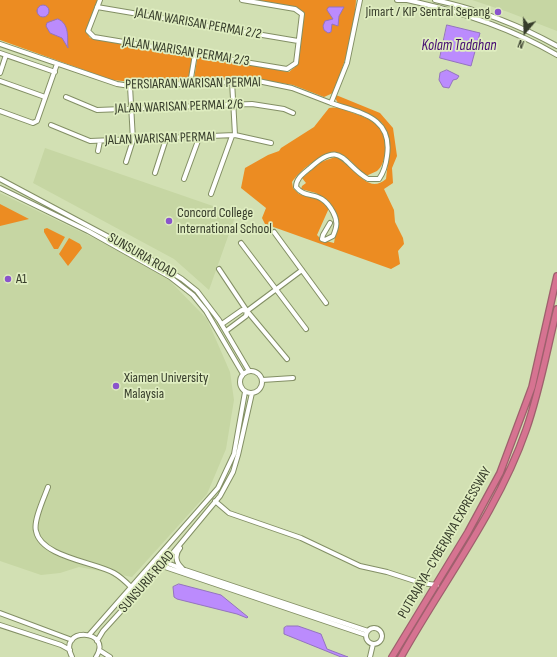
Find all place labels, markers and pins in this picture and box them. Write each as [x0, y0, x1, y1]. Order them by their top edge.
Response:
place label: Jimart / KIP Sentral Sepang [366, 4, 490, 20]
marker: Jimart / KIP Sentral Sepang [493, 7, 503, 17]
place label: Concord College International School [177, 205, 272, 238]
marker: Concord College International School [164, 216, 174, 226]
place label: A1 [16, 271, 27, 287]
marker: A1 [3, 274, 13, 284]
place label: Xiamen University Malaysia [124, 370, 208, 402]
marker: Xiamen University Malaysia [111, 381, 121, 391]

